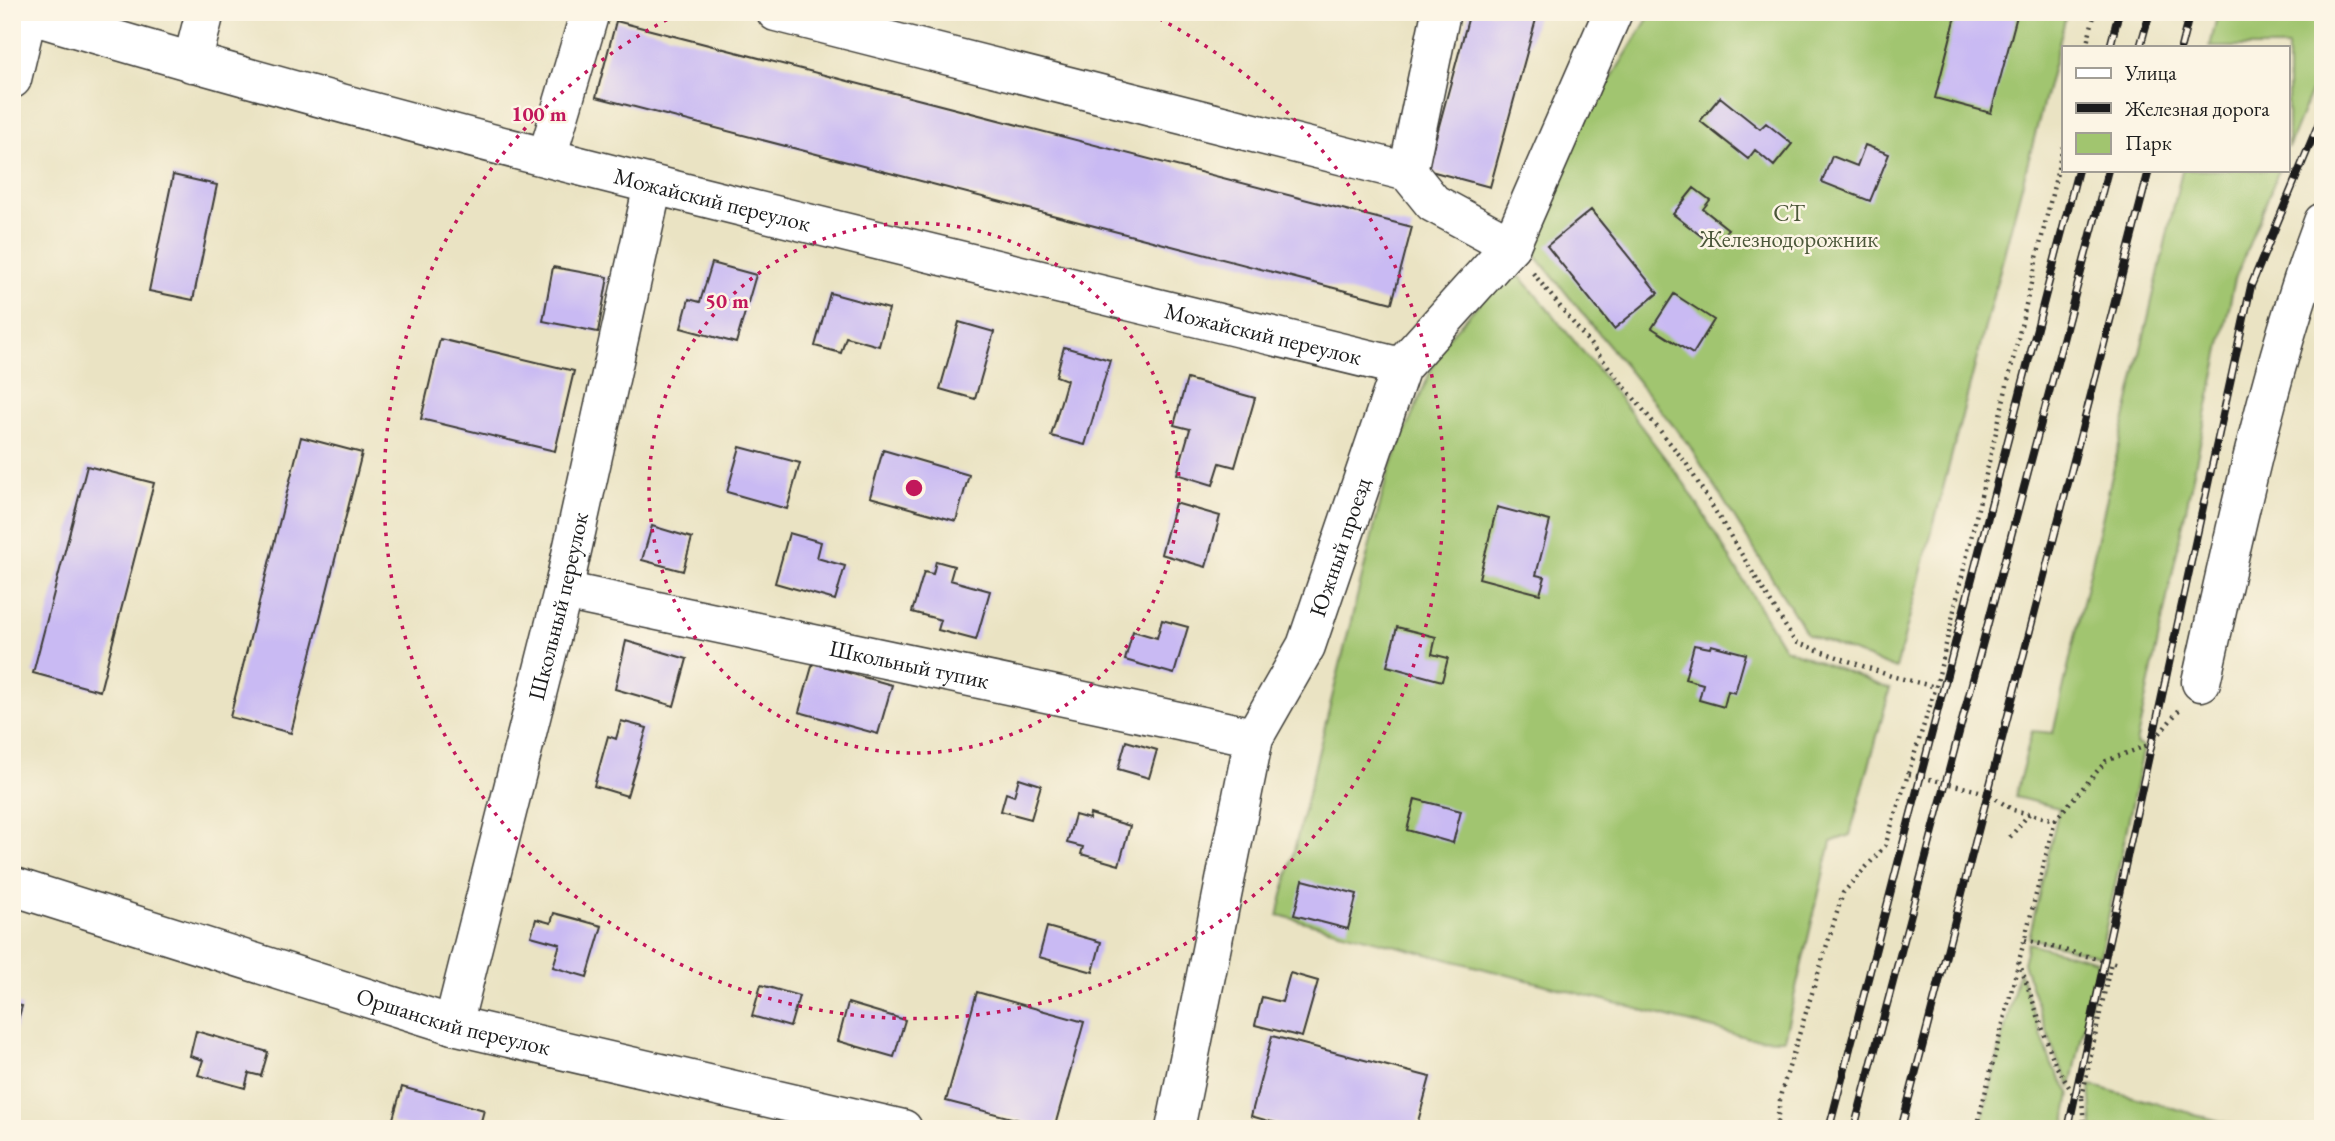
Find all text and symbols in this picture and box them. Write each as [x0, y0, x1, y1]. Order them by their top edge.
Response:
legend [2062, 46, 2290, 172]
text: Улица [2124, 59, 2177, 86]
text: Железная дорога [2124, 95, 2270, 122]
text: 100 m [511, 100, 567, 127]
text: Парк [2125, 129, 2172, 156]
street label: Можайский переулок [611, 160, 814, 238]
park label: СТ Железнодорожник [1699, 198, 1878, 254]
text: 50 m [705, 287, 749, 314]
street label: Можайский переулок [1162, 295, 1365, 372]
street label: Южный проезд [1302, 473, 1377, 621]
centre of rings [902, 476, 926, 500]
street label: Школьный переулок [521, 509, 595, 703]
street label: Школьный тупик [827, 633, 992, 696]
street label: Оршанский переулок [353, 981, 553, 1062]

